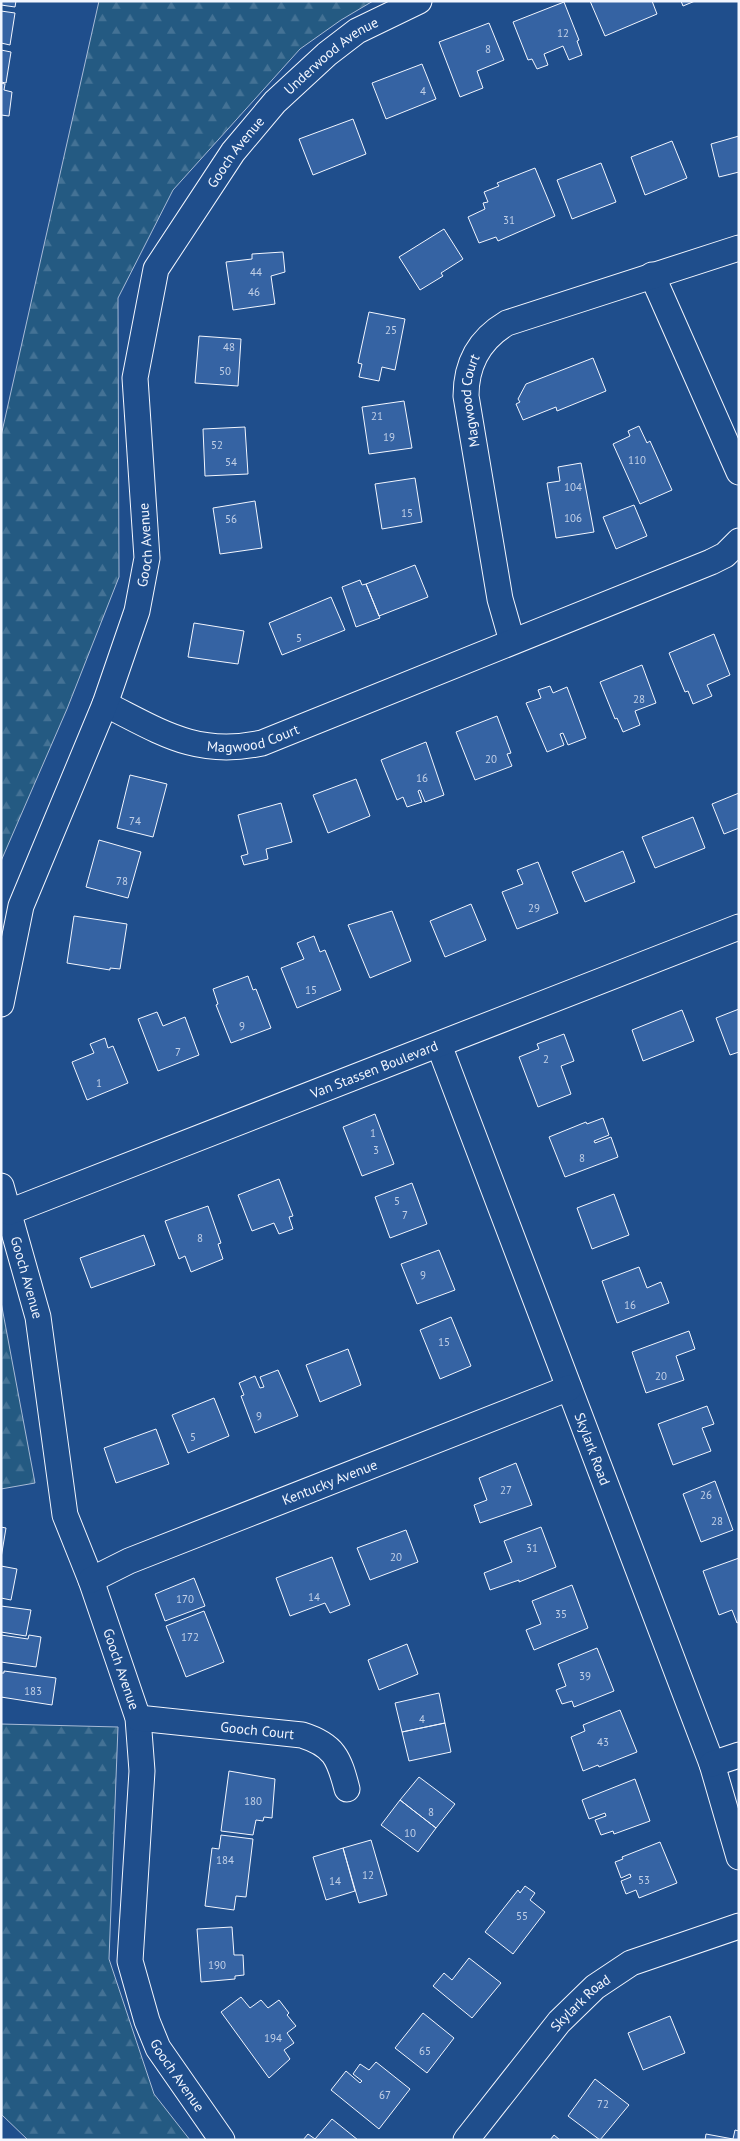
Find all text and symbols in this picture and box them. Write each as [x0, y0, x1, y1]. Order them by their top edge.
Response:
street label: Underwood Avenue [280, 13, 381, 98]
house number: 12 [557, 26, 569, 40]
house number: 8 [485, 42, 491, 56]
house number: 4 [420, 84, 426, 98]
street label: Gooch Avenue [203, 113, 268, 191]
house number: 31 [503, 213, 515, 227]
house number: 44 [250, 265, 262, 279]
house number: 46 [248, 285, 260, 299]
house number: 25 [385, 323, 397, 337]
house number: 48 [223, 340, 235, 354]
street label: Magwood Court [457, 350, 484, 449]
house number: 50 [219, 364, 231, 378]
house number: 21 [371, 409, 383, 423]
house number: 19 [383, 430, 395, 444]
house number: 52 [211, 438, 223, 452]
house number: 110 [628, 453, 646, 467]
house number: 54 [225, 455, 237, 469]
house number: 104 [564, 480, 582, 494]
street label: Gooch Avenue [133, 502, 156, 589]
house number: 15 [401, 506, 413, 520]
house number: 106 [564, 511, 582, 525]
house number: 56 [225, 512, 237, 526]
house number: 5 [296, 631, 302, 645]
house number: 28 [633, 692, 645, 706]
street label: Magwood Court [206, 720, 302, 756]
house number: 20 [485, 752, 497, 766]
house number: 16 [416, 771, 428, 785]
house number: 74 [129, 814, 141, 828]
house number: 78 [116, 874, 128, 888]
house number: 29 [528, 901, 540, 915]
house number: 15 [305, 983, 317, 997]
house number: 9 [239, 1019, 245, 1033]
street label: Van Stassen Boulevard [307, 1036, 440, 1103]
house number: 7 [175, 1045, 181, 1059]
house number: 2 [543, 1052, 549, 1066]
house number: 1 [96, 1076, 102, 1090]
house number: 1 [370, 1126, 376, 1140]
house number: 3 [373, 1143, 379, 1157]
house number: 8 [579, 1151, 585, 1165]
house number: 5 [394, 1194, 400, 1208]
house number: 7 [402, 1208, 408, 1222]
house number: 8 [197, 1231, 203, 1245]
street label: Gooch Avenue [7, 1234, 47, 1321]
house number: 9 [420, 1268, 426, 1282]
house number: 16 [624, 1298, 636, 1312]
house number: 15 [438, 1335, 450, 1349]
house number: 20 [655, 1369, 667, 1383]
house number: 9 [256, 1409, 262, 1423]
street label: Skylark Road [570, 1410, 614, 1488]
house number: 5 [190, 1430, 196, 1444]
street label: Kentucky Avenue [279, 1455, 380, 1509]
house number: 27 [500, 1483, 512, 1497]
house number: 26 [700, 1488, 712, 1502]
house number: 28 [711, 1514, 723, 1528]
house number: 31 [526, 1541, 538, 1555]
house number: 20 [390, 1550, 402, 1564]
house number: 14 [308, 1590, 320, 1604]
house number: 170 [176, 1592, 194, 1606]
house number: 35 [555, 1607, 567, 1621]
street label: Gooch Avenue [99, 1626, 143, 1712]
house number: 172 [181, 1630, 199, 1644]
house number: 39 [579, 1669, 591, 1683]
house number: 183 [24, 1684, 42, 1698]
house number: 4 [419, 1712, 425, 1726]
street label: Gooch Court [220, 1718, 295, 1743]
house number: 43 [597, 1735, 609, 1749]
house number: 180 [244, 1794, 262, 1808]
house number: 8 [428, 1805, 434, 1819]
house number: 10 [404, 1826, 416, 1840]
house number: 184 [216, 1853, 234, 1867]
house number: 12 [362, 1868, 374, 1882]
house number: 53 [638, 1873, 650, 1887]
house number: 14 [329, 1874, 341, 1888]
house number: 55 [516, 1909, 528, 1923]
house number: 190 [208, 1958, 226, 1972]
street label: Skylark Road [546, 1970, 614, 2035]
house number: 194 [264, 2031, 282, 2045]
street label: Gooch Avenue [146, 2036, 209, 2115]
house number: 65 [419, 2044, 431, 2058]
house number: 67 [379, 2088, 391, 2102]
house number: 72 [597, 2097, 609, 2111]

